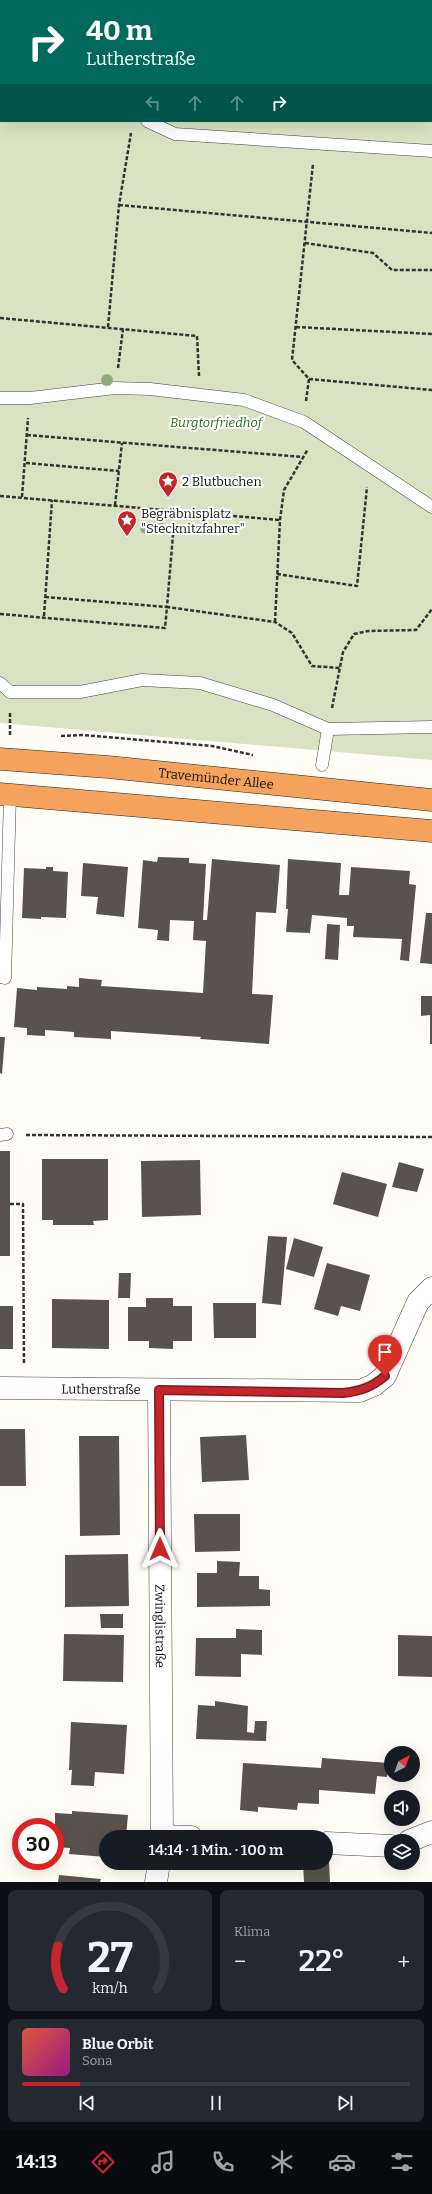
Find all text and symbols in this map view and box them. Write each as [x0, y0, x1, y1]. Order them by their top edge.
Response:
text: 40 m [86, 14, 153, 47]
icon: right [20, 16, 72, 68]
text: Lutherstraße [86, 48, 196, 70]
icon: left [142, 92, 164, 114]
icon: ahead [184, 92, 206, 114]
icon: ahead [226, 92, 248, 114]
icon: right [268, 92, 290, 114]
park label: Burgtorfriedhof [170, 415, 264, 430]
place icon: 2 Blutbuchen [157, 470, 179, 498]
place label: 2 Blutbuchen [182, 474, 262, 489]
place label: Begräbnisplatz "Stecknitzfahrer" [141, 506, 245, 536]
place icon: Begräbnisplatz "Stecknitzfahrer" [116, 509, 138, 537]
street label: Travemünder Allee [158, 765, 275, 791]
pin [368, 1335, 402, 1376]
icon: arrive [374, 1341, 396, 1363]
street label: Lutherstraße [61, 1381, 141, 1397]
position arrow [139, 1528, 181, 1570]
street label: Zwinglistraße [153, 1584, 168, 1668]
north arrow [384, 1746, 420, 1782]
map controls [384, 1746, 420, 1870]
button: sound [384, 1790, 420, 1826]
speed limit sign: 30 [12, 1818, 64, 1870]
button: layers [384, 1834, 420, 1870]
text: 14:14 · 1 Min. · 100 m [149, 1841, 283, 1859]
text: Klima [234, 1924, 270, 1939]
text: 27 [87, 1932, 133, 1982]
text: 22° [298, 1943, 345, 1979]
text: − [234, 1948, 246, 1975]
text: + [397, 1948, 410, 1975]
text: km/h [92, 1979, 128, 1996]
text: Blue Orbit [82, 2035, 154, 2053]
text: Sona [82, 2053, 112, 2068]
icon: previous [76, 2092, 98, 2114]
icon: pause [205, 2092, 227, 2114]
icon: next [334, 2092, 356, 2114]
icon: directions [89, 2148, 117, 2176]
icon: music [149, 2148, 177, 2176]
icon: phone [209, 2148, 237, 2176]
icon: climate [268, 2148, 296, 2176]
icon: car [328, 2148, 356, 2176]
icon: filters [388, 2148, 416, 2176]
text: 14:13 [16, 2151, 57, 2173]

